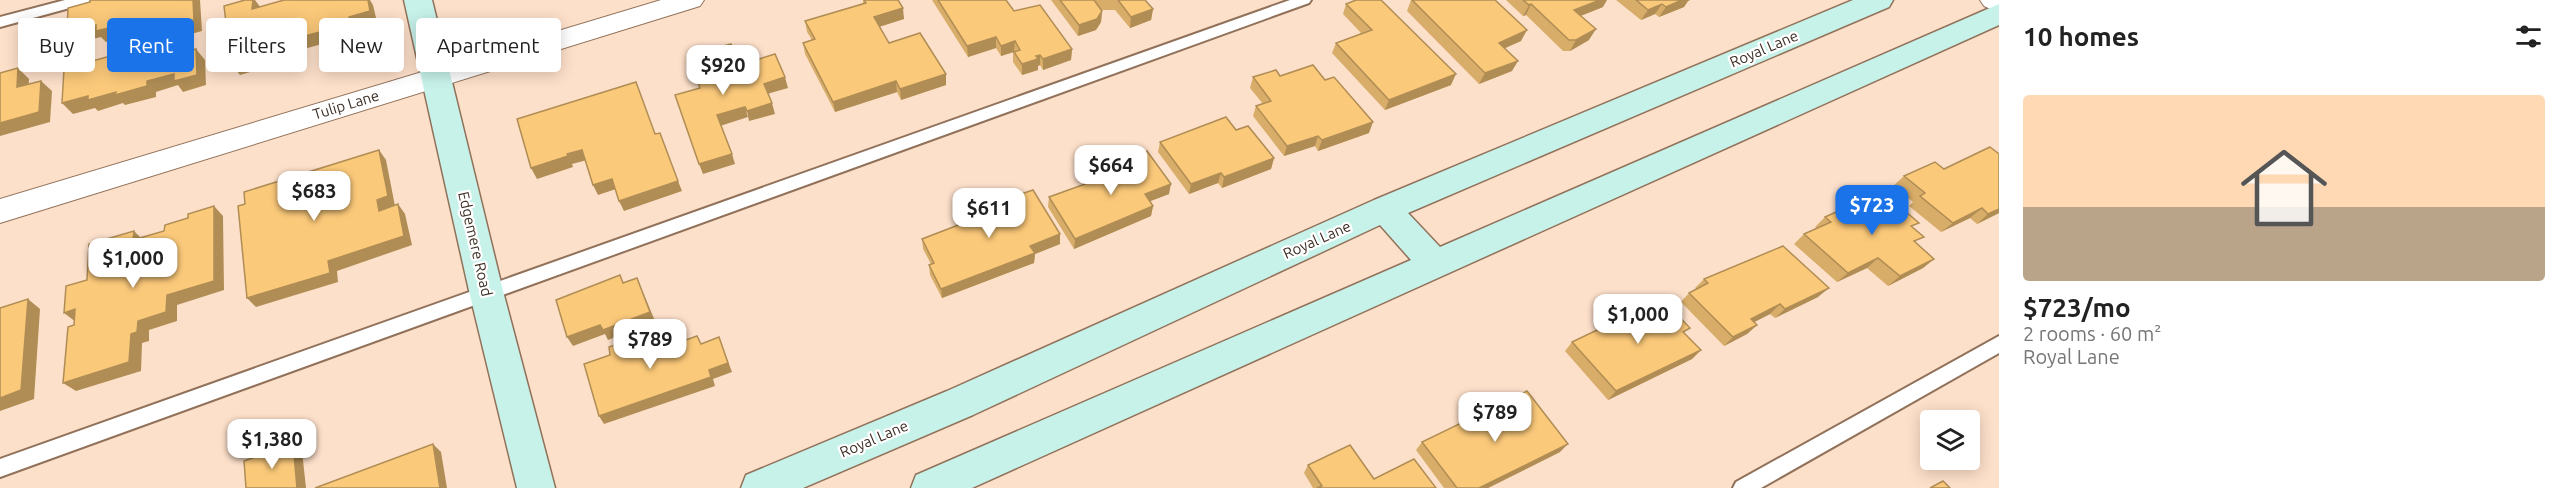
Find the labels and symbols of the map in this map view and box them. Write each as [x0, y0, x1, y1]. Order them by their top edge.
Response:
street label: Royal Lane [1727, 27, 1801, 71]
pin: $920 [687, 45, 759, 96]
street label: Tulip Lane [311, 86, 381, 123]
pin: $664 [1075, 145, 1147, 196]
pin: $683 [278, 171, 350, 222]
pin: $723 [1836, 185, 1908, 236]
pin: $611 [953, 188, 1025, 239]
street label: Edgemere Road [455, 190, 496, 298]
street label: Royal Lane [1280, 217, 1353, 262]
pin: $1,000 [84, 238, 182, 289]
pin: $1,000 [1589, 294, 1687, 345]
pin: $789 [614, 319, 686, 370]
pin: $789 [1459, 392, 1531, 443]
street label: Royal Lane [837, 417, 911, 461]
pin: $1,380 [223, 419, 321, 470]

